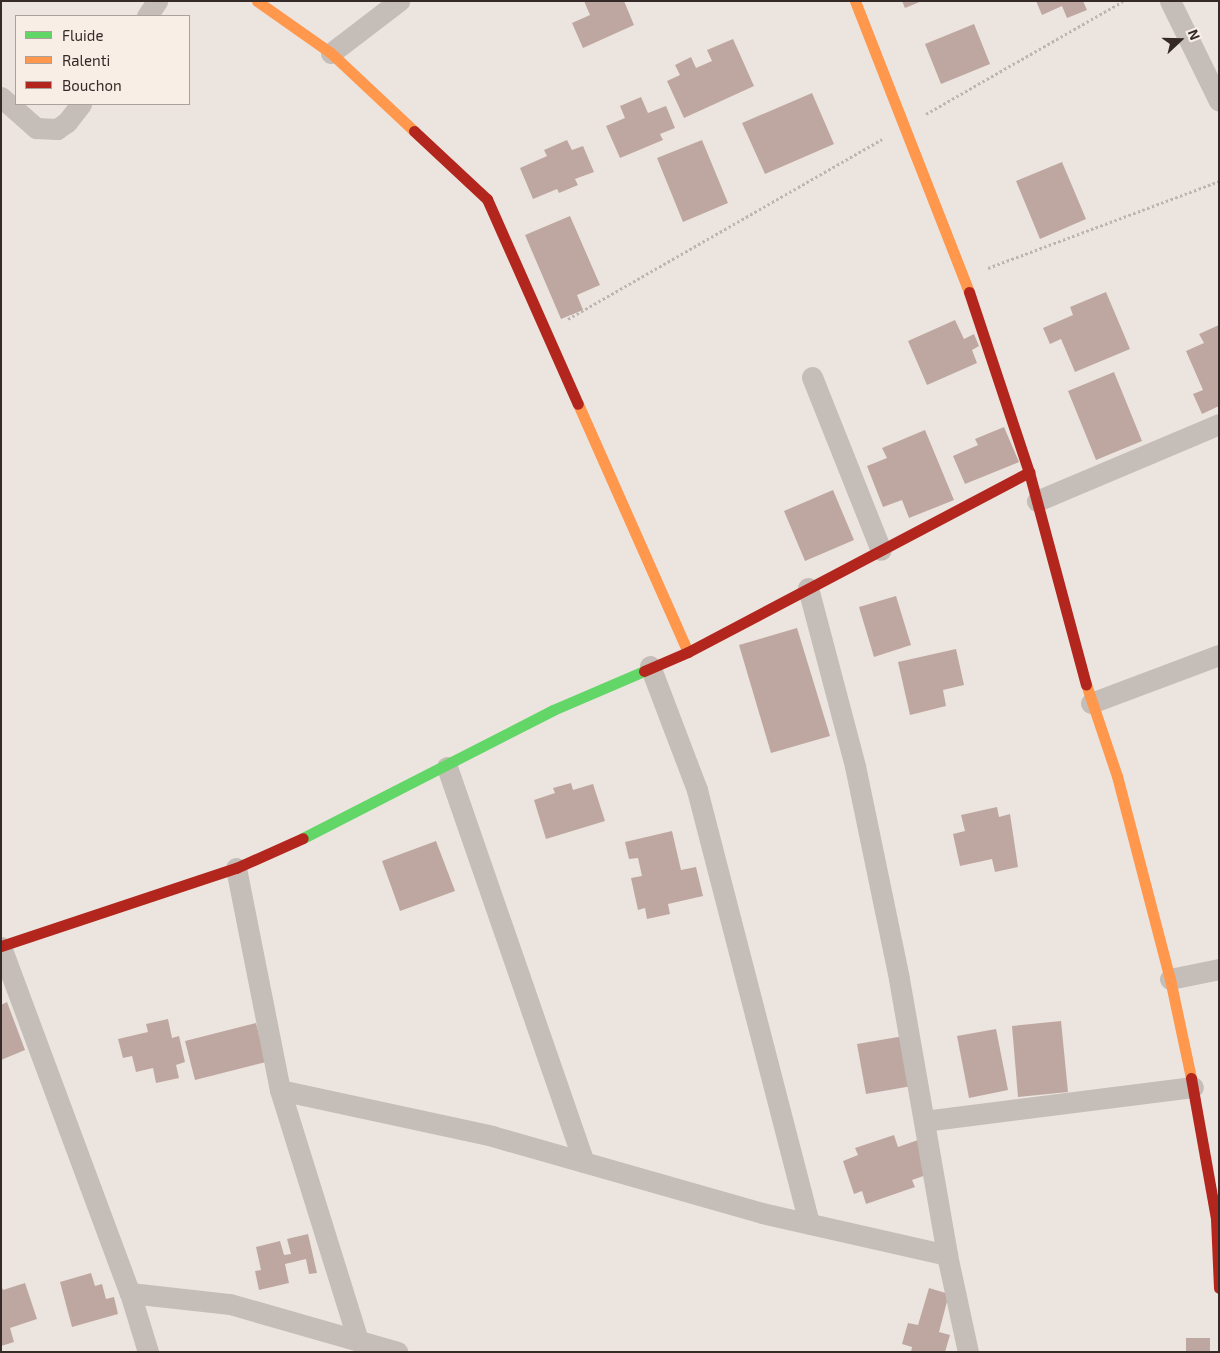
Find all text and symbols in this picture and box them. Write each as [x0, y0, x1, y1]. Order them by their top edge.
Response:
legend [15, 15, 190, 105]
north arrow [1155, 15, 1205, 65]
text: Fluide [62, 26, 103, 44]
text: N [1185, 27, 1204, 42]
text: Ralenti [62, 51, 110, 69]
text: Bouchon [62, 76, 122, 94]

